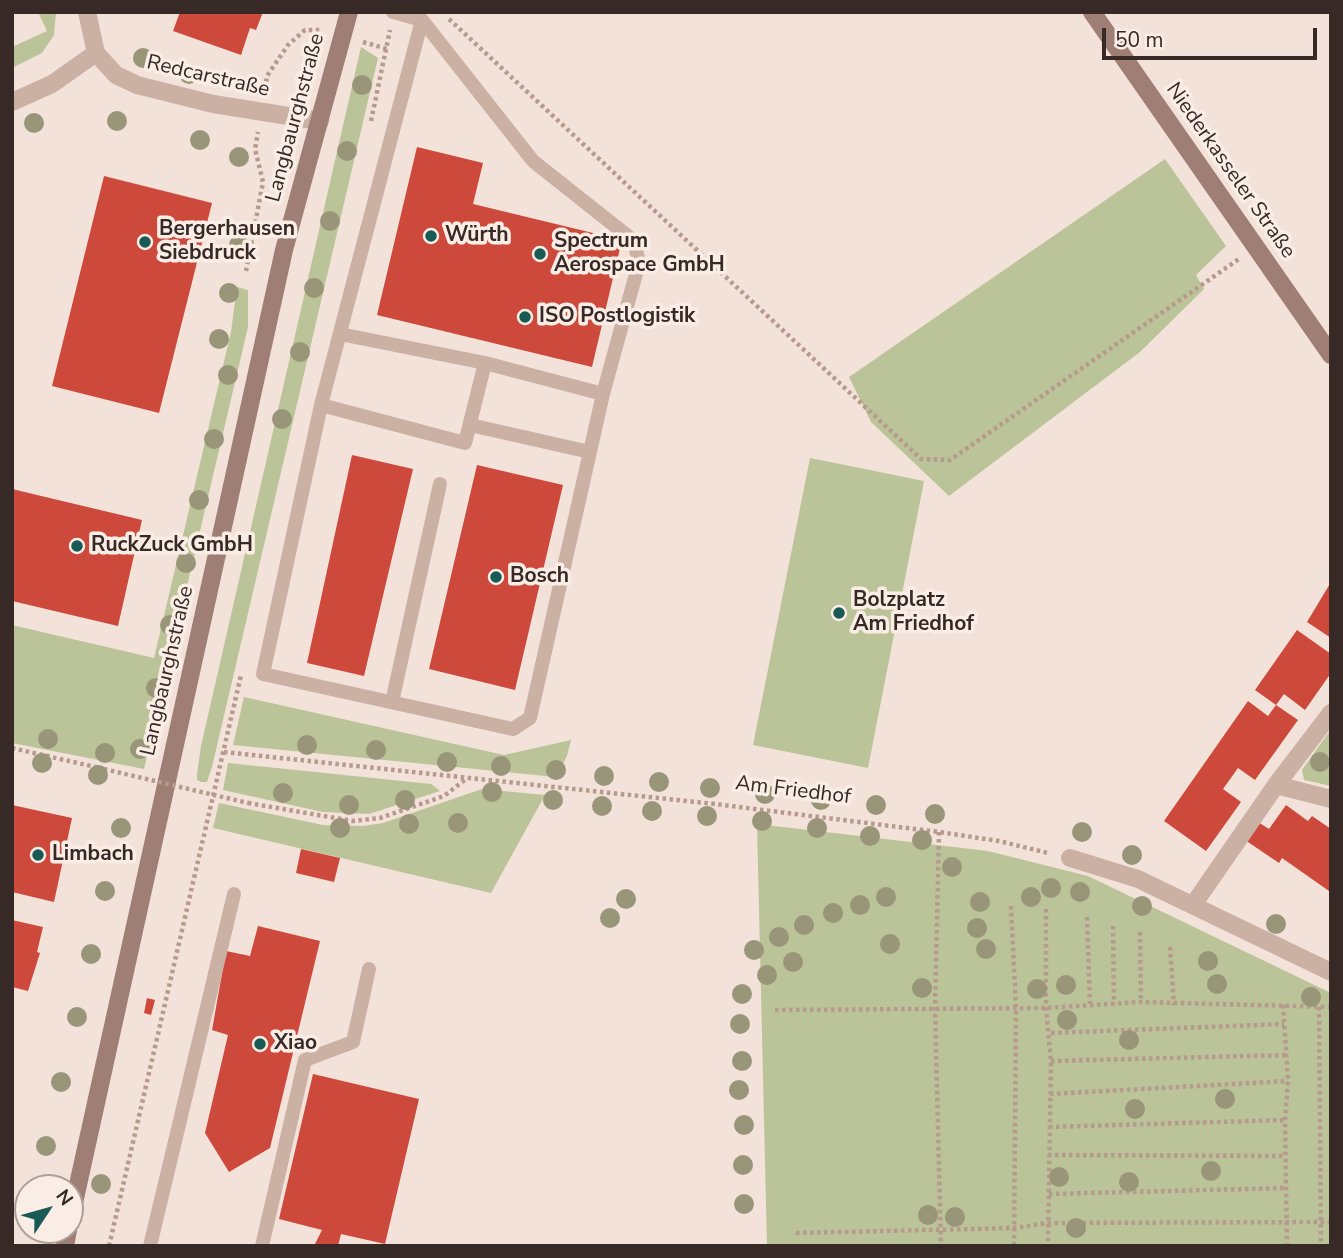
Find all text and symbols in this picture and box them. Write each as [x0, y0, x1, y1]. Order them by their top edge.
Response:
scale bar [1105, 14, 1320, 58]
text: 50 m [1115, 26, 1164, 54]
street label: Langbaurghstraße [261, 31, 331, 205]
street label: Redcarstraße [144, 51, 272, 103]
street label: Niederkasseler Straße [1160, 78, 1300, 264]
place label: Bergerhausen Siebdruck [159, 217, 295, 267]
place label: Würth [445, 223, 509, 249]
marker: Würth [423, 228, 439, 244]
place label: Spectrum Aerospace GmbH [554, 229, 725, 279]
marker: Bergerhausen Siebdruck [137, 234, 153, 250]
marker: Spectrum Aerospace GmbH [532, 246, 548, 262]
place label: ISO Postlogistik [539, 304, 695, 330]
marker: ISO Postlogistik [517, 309, 533, 325]
place label: RuckZuck GmbH [91, 533, 253, 559]
marker: RuckZuck GmbH [69, 538, 85, 554]
place label: Bosch [510, 564, 569, 590]
marker: Bosch [488, 569, 504, 585]
street label: Langbaurghstraße [136, 584, 200, 758]
place label: Bolzplatz Am Friedhof [853, 588, 974, 638]
marker: Bolzplatz Am Friedhof [831, 605, 847, 621]
street label: Am Friedhof [734, 771, 852, 811]
place label: Limbach [52, 842, 134, 868]
marker: Limbach [30, 847, 46, 863]
place label: Xiao [274, 1031, 317, 1057]
marker: Xiao [252, 1036, 268, 1052]
north arrow [14, 1174, 84, 1244]
text: N [50, 1184, 79, 1211]

